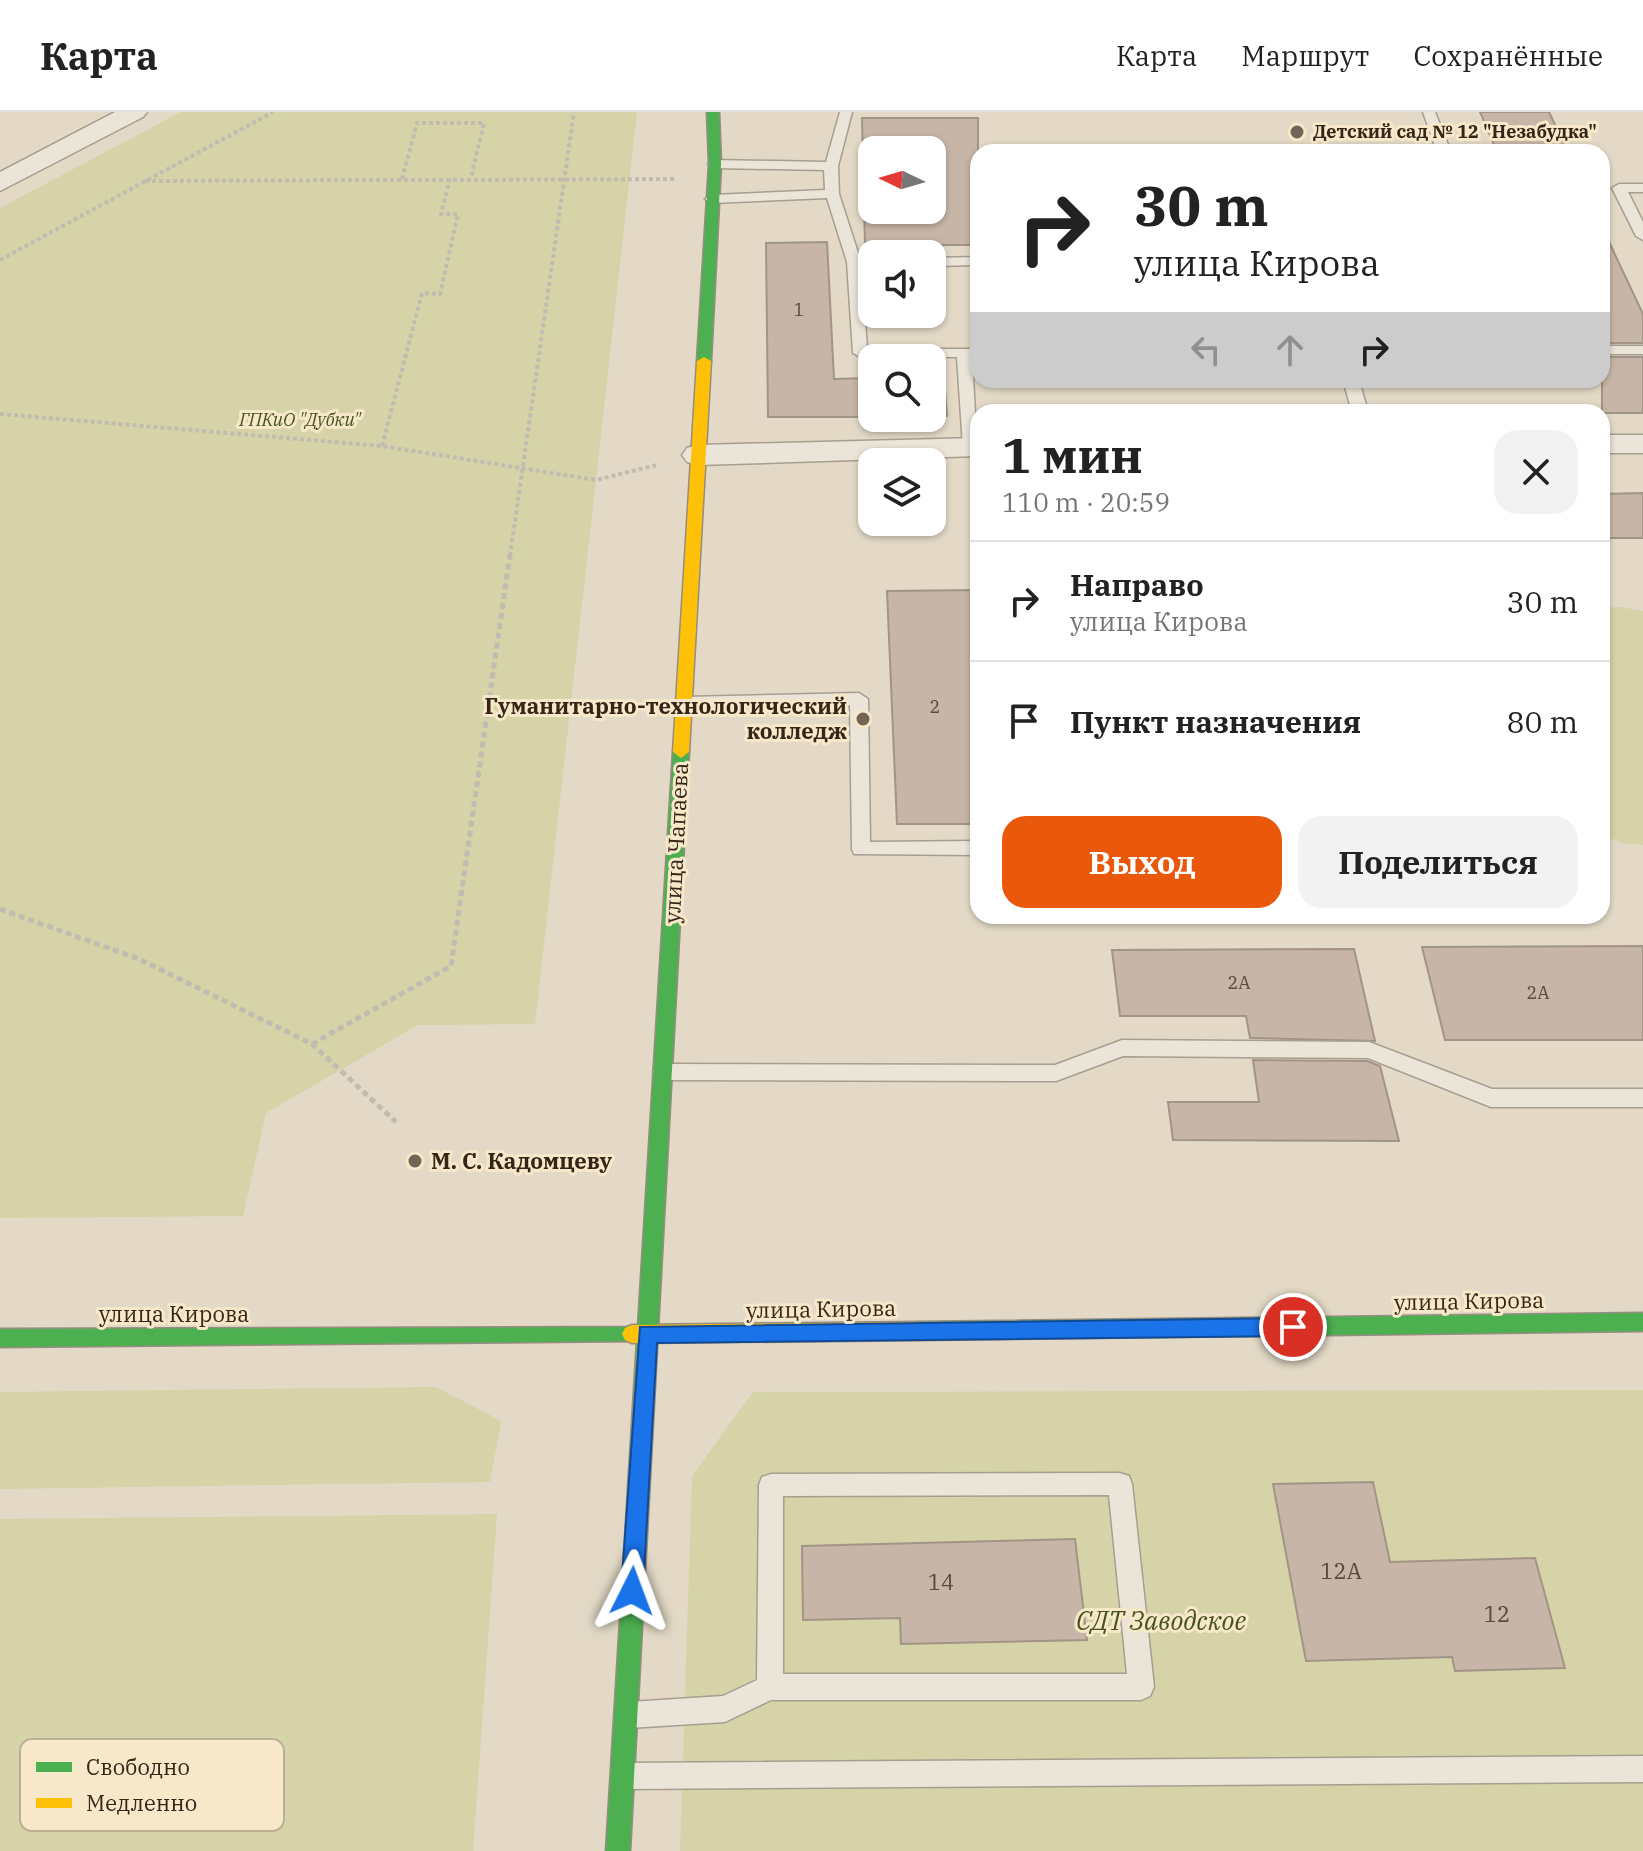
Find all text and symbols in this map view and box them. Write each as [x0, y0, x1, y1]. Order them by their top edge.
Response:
text: Карта [40, 31, 158, 80]
text: Карта [1116, 37, 1197, 74]
text: Маршрут [1241, 37, 1369, 74]
text: Сохранённые [1413, 37, 1603, 74]
place label: Детский сад № 12 "Незабудка" [1313, 120, 1597, 143]
marker: Детский сад № 12 "Незабудка" [1288, 123, 1306, 141]
north arrow [858, 136, 946, 224]
map controls [858, 136, 946, 536]
text: 30 m [1134, 169, 1269, 241]
icon: right [1002, 176, 1106, 280]
text: улица Кирова [1134, 239, 1380, 286]
button: sound [858, 240, 946, 328]
house number: 1 [794, 298, 804, 321]
icon: left [1184, 328, 1228, 372]
icon: ahead [1268, 328, 1312, 372]
icon: right [1352, 328, 1396, 372]
button: search [858, 344, 946, 432]
park label: ГПКиО "Дубки" [238, 408, 362, 431]
text: 1 мин [1002, 424, 1143, 486]
button: close [1494, 430, 1578, 514]
button: layers [858, 448, 946, 536]
text: 110 m · 20:59 [1002, 485, 1170, 519]
text: Направо [1070, 565, 1204, 604]
icon: right [1002, 579, 1046, 623]
text: 30 m [1506, 582, 1578, 621]
text: улица Кирова [1070, 604, 1248, 638]
place label: Гуманитарно-технологический колледж [484, 691, 847, 745]
house number: 2 [930, 695, 940, 718]
icon: arrive [1002, 699, 1046, 743]
text: Пункт назначения [1070, 702, 1361, 741]
text: 80 m [1506, 702, 1578, 741]
marker: Гуманитарно-технологический колледж [854, 710, 872, 728]
street label: улица Чапаева [657, 762, 694, 924]
button: Выход [1002, 816, 1282, 908]
button: Поделиться [1298, 816, 1578, 908]
house number: 2А [1227, 971, 1251, 994]
house number: 2А [1526, 981, 1550, 1004]
place label: М. С. Кадомцеву [431, 1146, 613, 1175]
marker: М. С. Кадомцеву [406, 1152, 424, 1170]
street label: улица Кирова [1394, 1285, 1544, 1316]
street label: улица Кирова [746, 1293, 896, 1324]
pin [1259, 1293, 1327, 1361]
street label: улица Кирова [99, 1299, 249, 1328]
icon: arrive [1271, 1305, 1315, 1349]
position arrow [590, 1549, 674, 1633]
house number: 12А [1320, 1556, 1362, 1585]
house number: 14 [928, 1567, 954, 1596]
house number: 12 [1484, 1599, 1510, 1628]
park label: СДТ Заводское [1076, 1603, 1246, 1637]
legend [20, 1739, 284, 1831]
text: Свободно [86, 1752, 190, 1781]
text: Медленно [86, 1788, 197, 1817]

